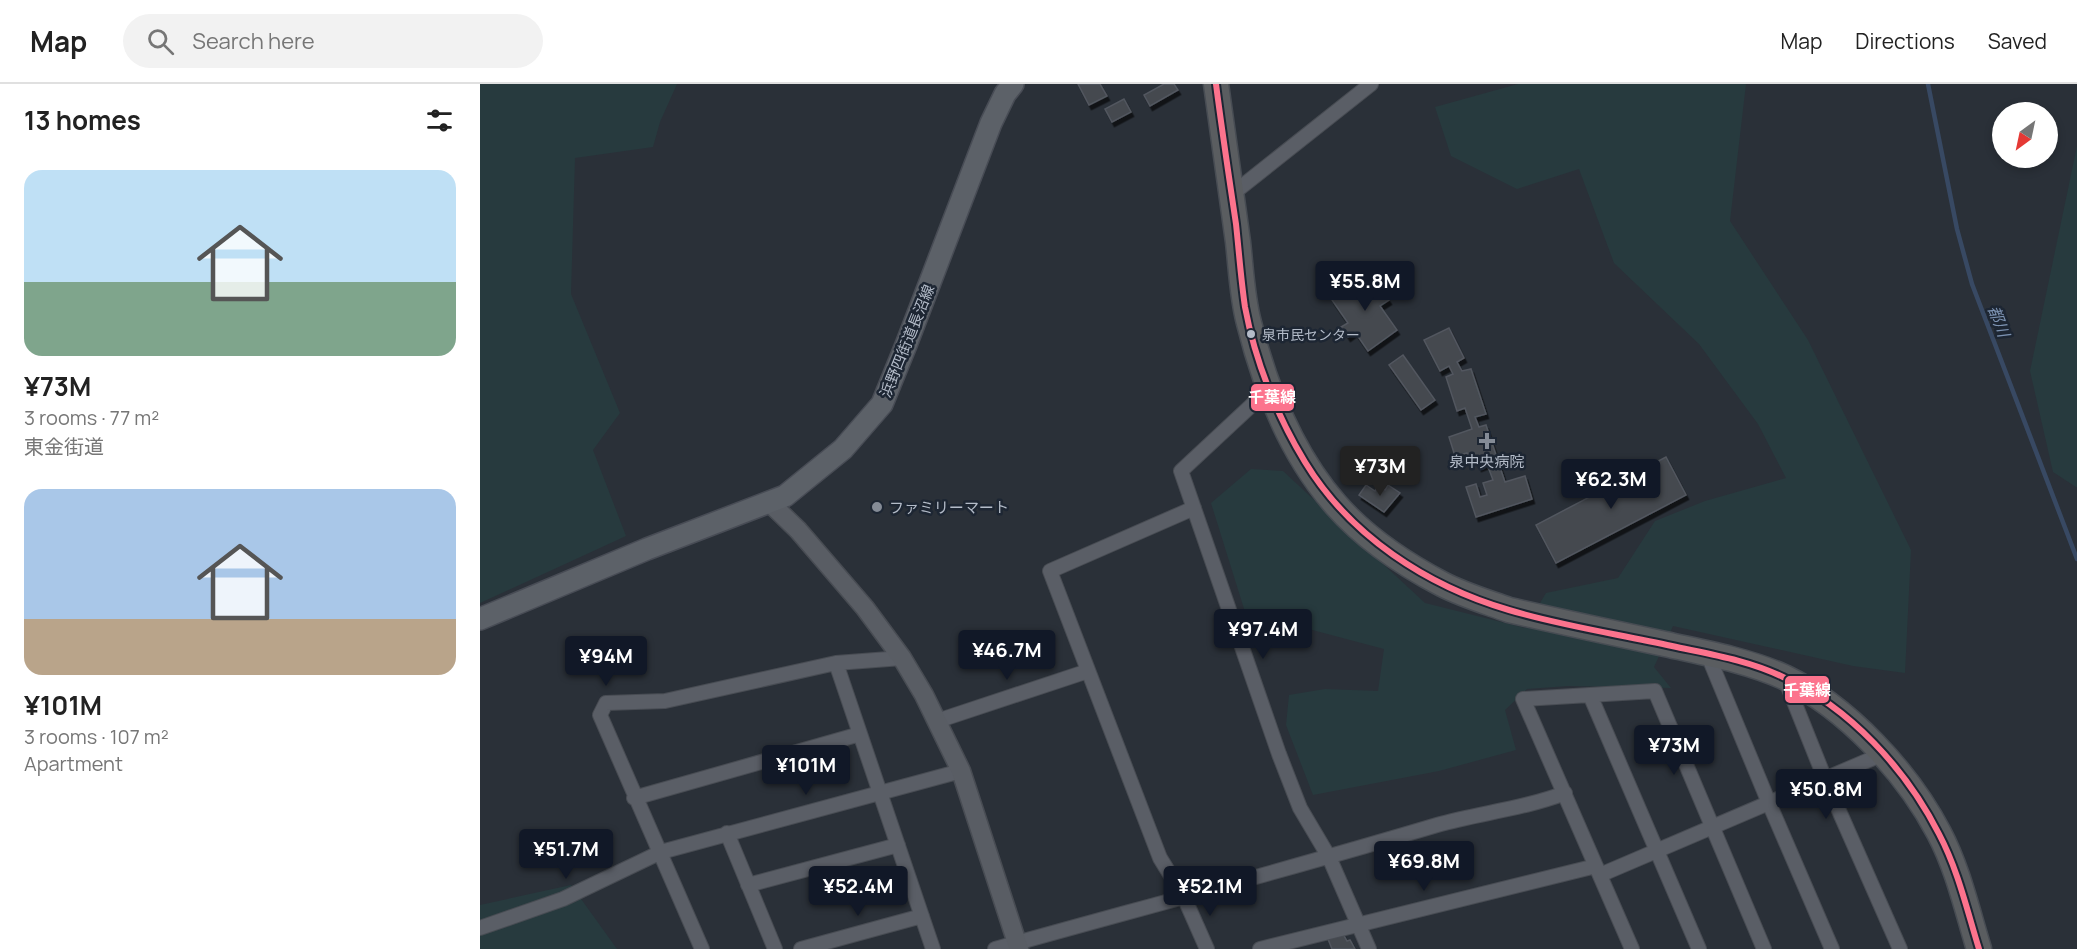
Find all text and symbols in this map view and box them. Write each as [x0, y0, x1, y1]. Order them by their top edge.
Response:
search box [123, 14, 543, 68]
text: Map [30, 22, 87, 60]
icon: search [144, 25, 177, 58]
text: Search here [192, 26, 315, 56]
text: Map [1781, 27, 1822, 55]
text: Directions [1855, 27, 1955, 55]
text: Saved [1988, 27, 2047, 55]
text: 13 homes [24, 102, 141, 138]
north arrow [1992, 102, 2058, 168]
map controls [1992, 102, 2058, 168]
icon: filters [423, 104, 456, 137]
icon: home [186, 209, 294, 317]
pin: ¥55.8M [1316, 261, 1414, 312]
text: ¥55.8M [1329, 267, 1401, 294]
street label: 浜野四街道長沼線 [875, 281, 939, 401]
water label: 都川 [1983, 302, 2016, 342]
place label: 泉市民センター [1262, 325, 1360, 344]
marker: 泉市民センター [1245, 328, 1257, 340]
text: ¥73M [24, 368, 91, 404]
line badge: 千葉線 [1250, 383, 1295, 412]
text: 千葉線 [1248, 386, 1296, 408]
text: 3 rooms · 77 m² [24, 404, 159, 431]
marker: 泉中央病院 [1478, 432, 1496, 450]
text: 東金街道 [24, 433, 104, 460]
pin: ¥73M [1344, 446, 1416, 497]
place label: 泉中央病院 [1449, 451, 1525, 472]
text: ¥73M [1354, 452, 1406, 479]
pin: ¥62.3M [1562, 459, 1660, 510]
text: ¥62.3M [1575, 465, 1647, 492]
place label: ファミリーマート [889, 497, 1009, 518]
marker: ファミリーマート [870, 500, 884, 514]
icon: home [186, 528, 294, 636]
pin: ¥97.4M [1214, 609, 1312, 660]
text: ¥97.4M [1228, 615, 1298, 642]
pin: ¥46.7M [958, 630, 1056, 681]
pin: ¥94M [570, 636, 642, 687]
text: ¥46.7M [972, 636, 1042, 663]
text: ¥94M [579, 642, 633, 669]
line badge: 千葉線 [1784, 675, 1830, 704]
text: 千葉線 [1783, 679, 1831, 701]
text: ¥101M [24, 687, 102, 723]
text: 3 rooms · 107 m² [24, 723, 169, 750]
pin: ¥73M [1638, 725, 1710, 776]
text: ¥73M [1648, 731, 1700, 758]
pin: ¥101M [764, 745, 848, 796]
text: Apartment [24, 750, 123, 777]
text: ¥101M [776, 751, 836, 778]
pin: ¥50.8M [1777, 769, 1875, 820]
text: ¥50.8M [1790, 775, 1862, 802]
pin: ¥51.7M [517, 829, 615, 880]
text: ¥51.7M [533, 835, 599, 862]
pin: ¥69.8M [1375, 841, 1473, 892]
text: ¥69.8M [1388, 847, 1460, 874]
pin: ¥52.4M [809, 866, 907, 917]
pin: ¥52.1M [1161, 866, 1259, 917]
text: ¥52.4M [823, 872, 893, 899]
text: ¥52.1M [1178, 872, 1242, 899]

